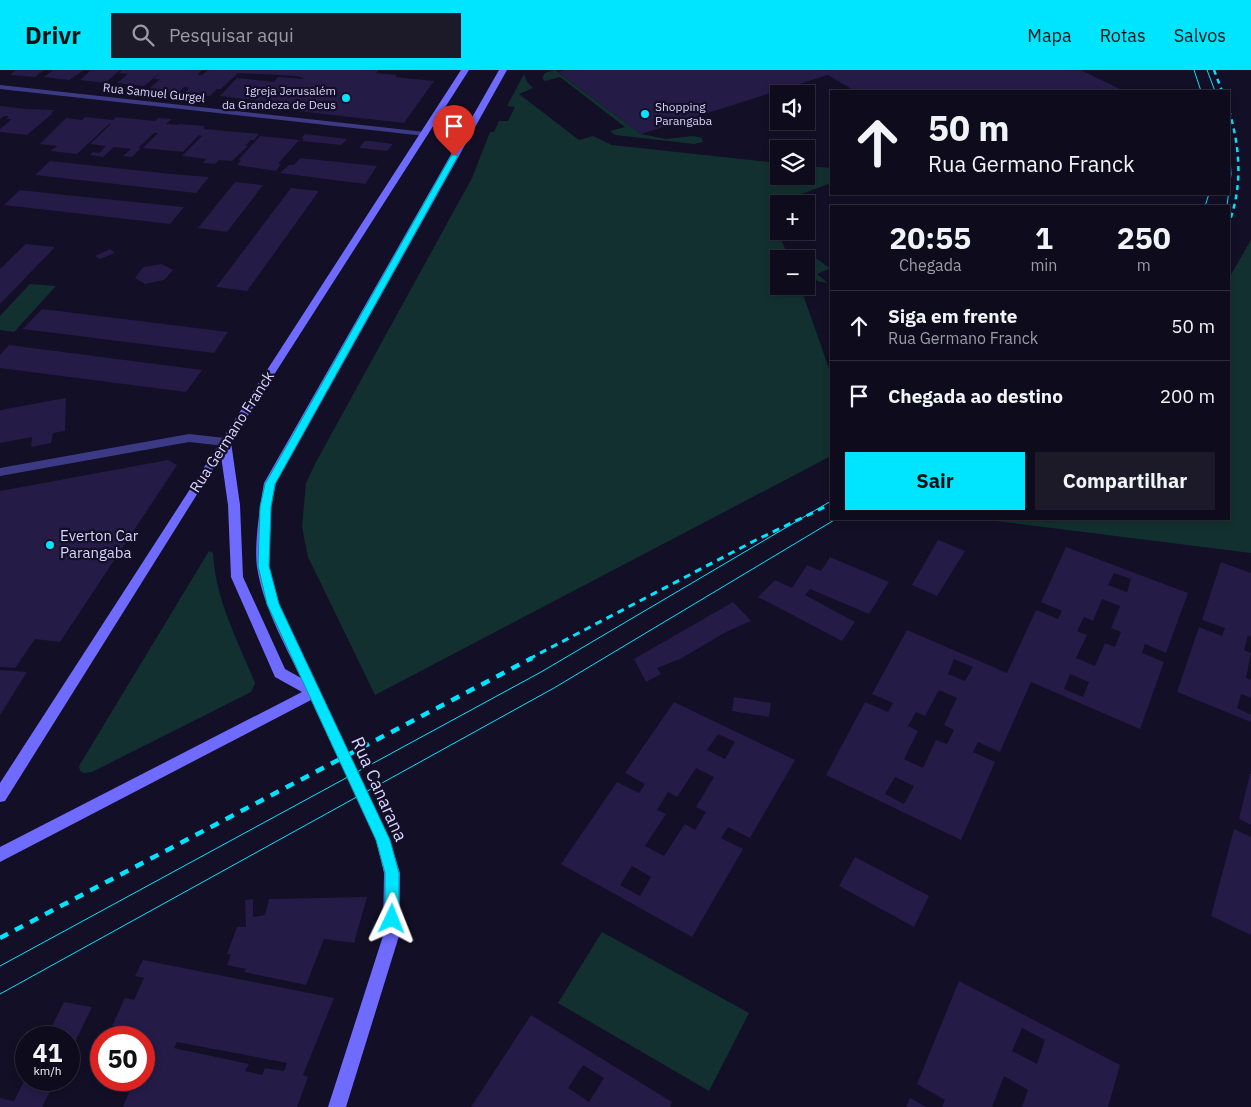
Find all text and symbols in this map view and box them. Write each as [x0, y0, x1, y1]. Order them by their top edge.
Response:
search box [111, 13, 461, 58]
text: Drivr [25, 19, 81, 51]
icon: search [129, 21, 157, 49]
text: Pesquisar aqui [169, 23, 294, 47]
text: Mapa [1027, 24, 1072, 47]
text: Rotas [1100, 24, 1146, 47]
text: Salvos [1174, 24, 1226, 47]
street label: Rua Samuel Gurgel [102, 80, 206, 105]
place label: Igreja Jerusalém da Grandeza de Deus [222, 83, 336, 112]
map controls [770, 85, 815, 295]
button: sound [770, 85, 815, 130]
marker: Igreja Jerusalém da Grandeza de Deus [340, 92, 352, 104]
place label: Shopping Parangaba [655, 99, 713, 128]
pin [433, 105, 475, 156]
text: 50 m [928, 105, 1010, 151]
marker: Shopping Parangaba [639, 108, 651, 120]
icon: ahead [845, 110, 910, 175]
icon: arrive [440, 112, 468, 140]
button: layers [770, 140, 815, 185]
text: Rua Germano Franck [928, 149, 1135, 178]
button: + [770, 195, 815, 240]
text: 20:55 [889, 218, 971, 257]
text: 1 [1035, 218, 1053, 257]
text: 250 [1117, 218, 1171, 257]
button: − [770, 250, 815, 295]
text: Chegada [899, 255, 961, 275]
text: min [1030, 255, 1057, 275]
text: m [1137, 255, 1151, 275]
text: Siga em frente [888, 304, 1018, 328]
icon: ahead [845, 312, 873, 340]
text: 50 m [1171, 314, 1215, 338]
text: Rua Germano Franck [888, 328, 1038, 348]
street label: Rua Germano Franck [185, 367, 278, 496]
icon: arrive [845, 382, 873, 410]
text: Chegada ao destino [888, 384, 1063, 408]
text: 200 m [1160, 384, 1215, 408]
button: Sair [845, 452, 1025, 510]
button: Compartilhar [1035, 452, 1215, 510]
place label: Everton Car Parangaba [60, 526, 139, 562]
marker: Everton Car Parangaba [44, 539, 56, 551]
street label: Rua Canarana [346, 733, 413, 845]
position arrow [365, 892, 417, 944]
speed limit sign: 50 [90, 1026, 155, 1091]
text: 41 [32, 1036, 63, 1069]
text: km/h [33, 1063, 62, 1078]

